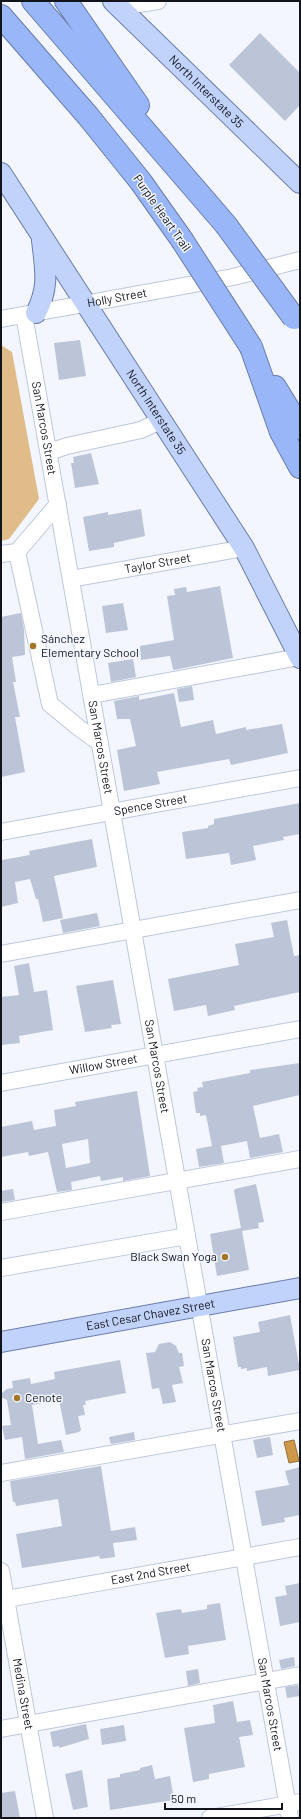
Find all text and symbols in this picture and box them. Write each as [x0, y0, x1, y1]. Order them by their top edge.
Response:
street label: North Interstate 35 [167, 52, 247, 130]
street label: Purple Heart Trail [131, 171, 194, 253]
street label: Holly Street [86, 285, 148, 309]
street label: North Interstate 35 [124, 366, 190, 457]
street label: San Marcos Street [30, 380, 60, 476]
street label: Taylor Street [123, 550, 192, 575]
place label: Sánchez Elementary School [41, 631, 139, 659]
marker: Sánchez Elementary School [28, 641, 38, 651]
street label: San Marcos Street [86, 699, 117, 795]
street label: Spence Street [113, 791, 188, 817]
street label: San Marcos Street [143, 1018, 173, 1114]
street label: Willow Street [68, 1050, 139, 1077]
place label: Black Swan Yoga [130, 1249, 217, 1263]
marker: Black Swan Yoga [220, 1252, 230, 1262]
street label: East Cesar Chavez Street [85, 1296, 216, 1332]
street label: San Marcos Street [199, 1337, 230, 1433]
place label: Cenote [25, 1390, 62, 1404]
marker: Cenote [12, 1393, 22, 1403]
street label: East 2nd Street [110, 1559, 191, 1586]
street label: San Marcos Street [256, 1656, 286, 1752]
street label: Medina Street [11, 1657, 37, 1731]
scale bar [165, 1785, 282, 1811]
text: 50 m [171, 1791, 196, 1805]

